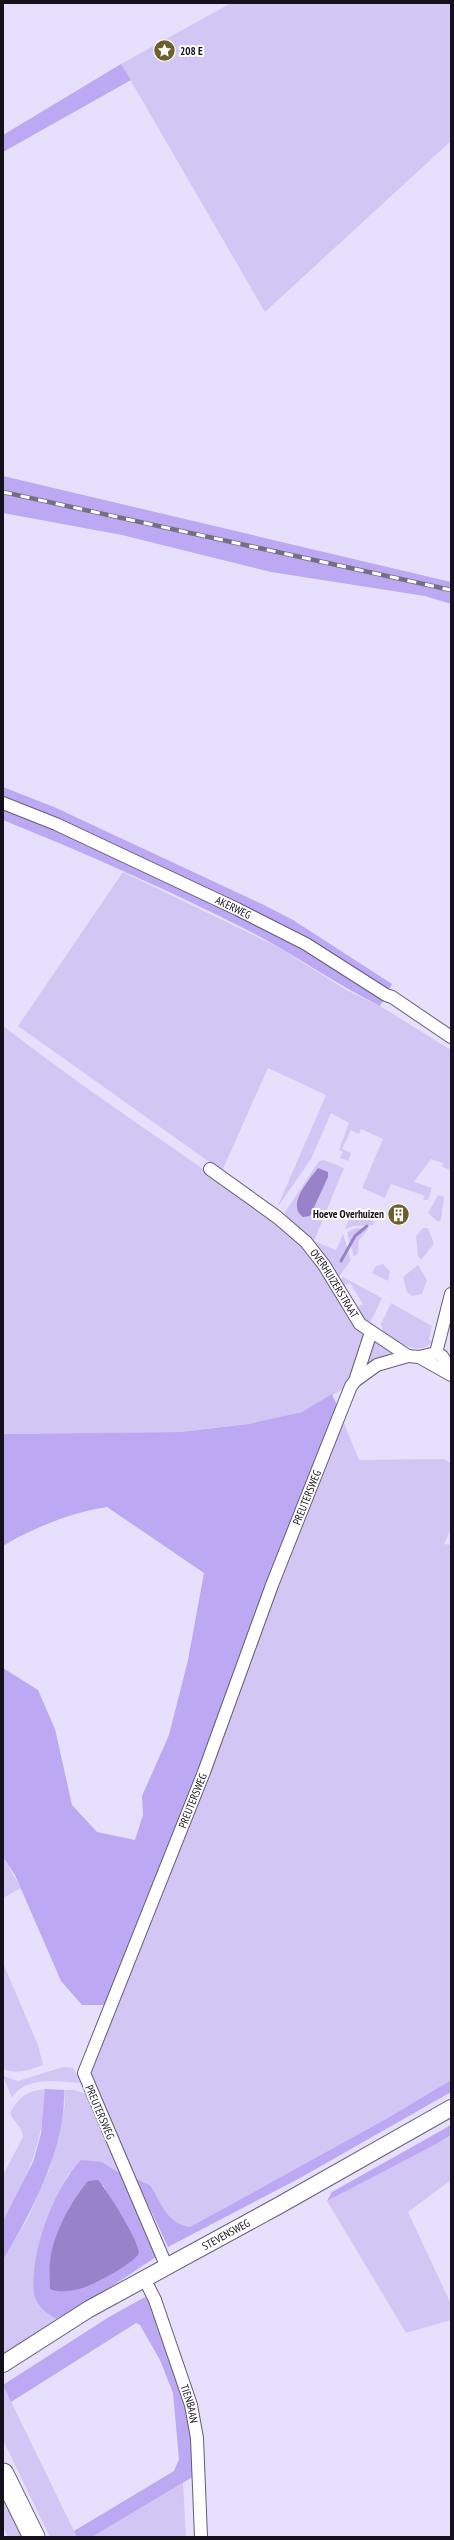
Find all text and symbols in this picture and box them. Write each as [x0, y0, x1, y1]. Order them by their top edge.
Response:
place icon: 208 E [151, 38, 177, 64]
place label: 208 E [180, 44, 203, 58]
street label: AKERWEG [213, 893, 254, 922]
building icon: Hoeve Overhuizen [386, 1201, 412, 1227]
place label: Hoeve Overhuizen [313, 1207, 384, 1221]
street label: OVERHUIZERSTRAAT [307, 1246, 362, 1321]
street label: PREUTERSWEG [290, 1468, 324, 1527]
street label: PREUTERSWEG [175, 1771, 210, 1830]
street label: PREUTERSWEG [82, 2083, 118, 2141]
street label: STEVENSWEG [200, 2216, 252, 2253]
street label: TIENBAAN [177, 2382, 201, 2424]

